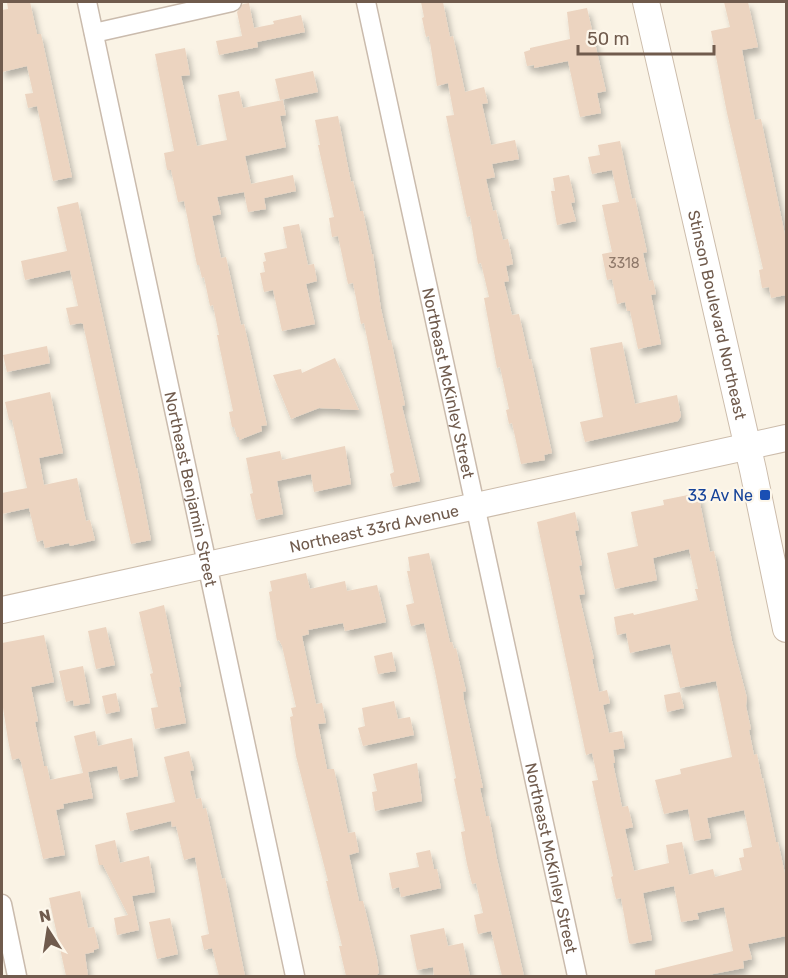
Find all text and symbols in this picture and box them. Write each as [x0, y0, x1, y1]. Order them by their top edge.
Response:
scale bar [578, 18, 714, 56]
text: 50 m [587, 28, 630, 50]
street label: Stinson Boulevard Northeast [684, 208, 750, 422]
house number: 3318 [608, 255, 640, 272]
street label: Northeast McKinley Street [418, 286, 478, 480]
street label: Northeast Benjamin Street [160, 390, 221, 588]
place label: 33 Av Ne [688, 486, 753, 505]
marker: 33 Av Ne [758, 488, 772, 502]
street label: Northeast 33rd Avenue [288, 501, 461, 557]
street label: Northeast McKinley Street [521, 761, 581, 955]
north arrow [18, 900, 78, 960]
text: N [37, 905, 53, 926]

